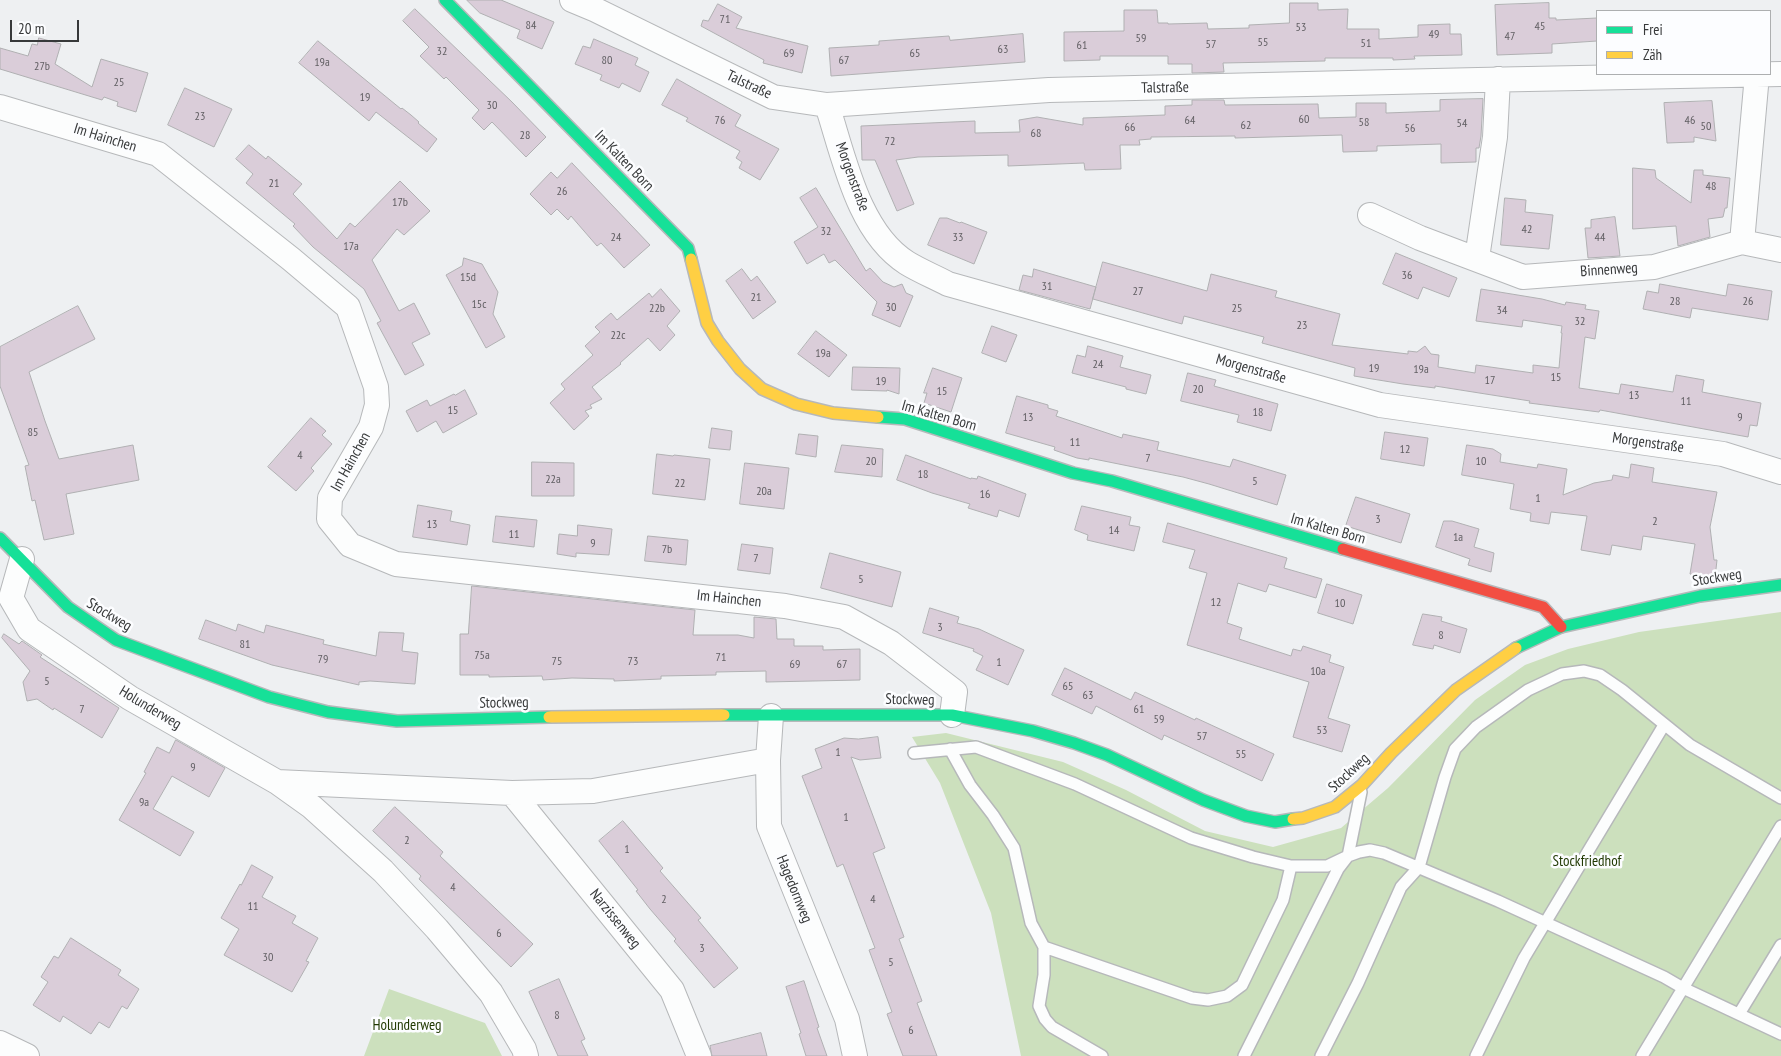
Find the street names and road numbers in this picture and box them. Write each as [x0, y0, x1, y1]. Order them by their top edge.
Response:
street label: Talstraße [724, 67, 774, 103]
street label: Talstraße [1141, 79, 1189, 97]
street label: Im Hainchen [71, 120, 139, 156]
street label: Im Kalten Born [591, 127, 657, 195]
street label: Morgenstraße [831, 140, 873, 214]
street label: Binnenweg [1580, 259, 1638, 281]
street label: Morgenstraße [1214, 350, 1288, 388]
street label: Im Kalten Born [899, 397, 979, 435]
street label: Im Hainchen [327, 429, 375, 495]
street label: Morgenstraße [1611, 429, 1685, 457]
street label: Im Kalten Born [1288, 510, 1368, 548]
street label: Stockweg [1691, 565, 1743, 591]
street label: Im Hainchen [696, 587, 762, 611]
street label: Stockweg [83, 595, 135, 635]
street label: Holunderweg [116, 682, 184, 734]
street label: Stockweg [885, 691, 935, 709]
street label: Stockweg [479, 694, 529, 712]
street label: Stockweg [1325, 750, 1373, 796]
street label: Hagedornweg [772, 852, 816, 926]
street label: Narzissenweg [586, 886, 644, 952]

